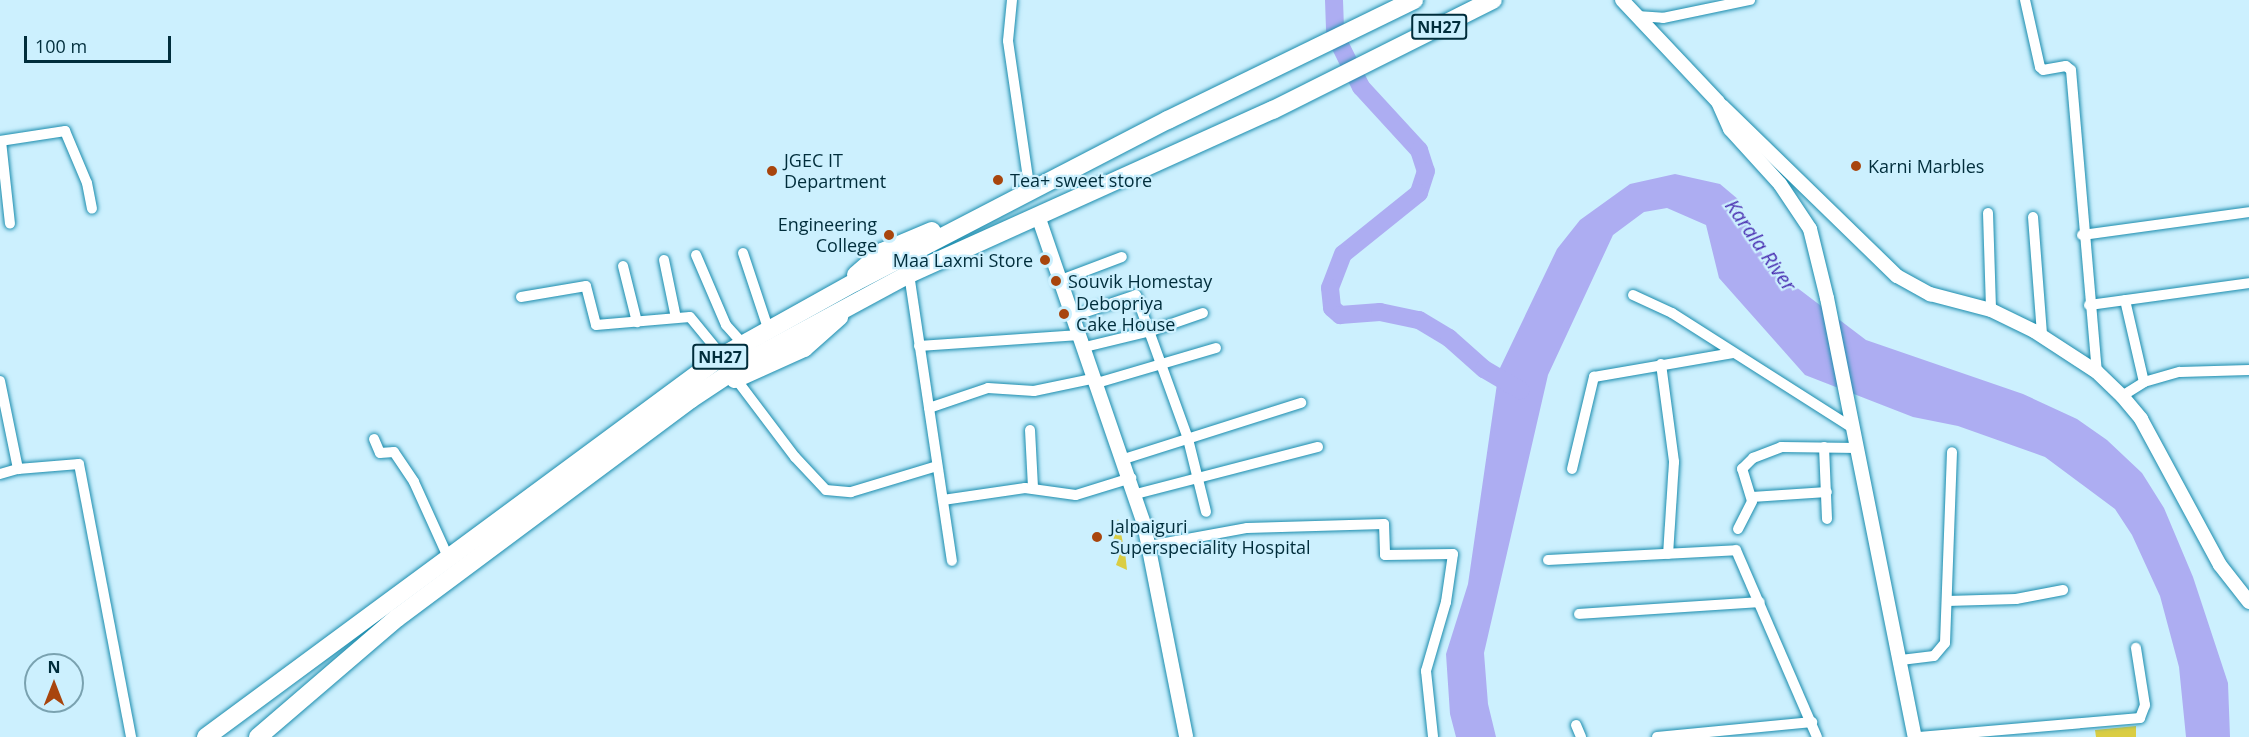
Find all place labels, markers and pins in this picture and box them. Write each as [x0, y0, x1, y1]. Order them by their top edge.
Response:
place label: JGEC IT Department [784, 150, 886, 192]
place label: Karni Marbles [1868, 155, 1984, 177]
marker: Karni Marbles [1849, 159, 1863, 173]
marker: JGEC IT Department [765, 164, 779, 178]
place label: Tea+ sweet store [1010, 169, 1152, 191]
marker: Tea+ sweet store [991, 173, 1005, 187]
place label: Engineering College [778, 214, 877, 256]
marker: Engineering College [882, 228, 896, 242]
place label: Maa Laxmi Store [893, 249, 1033, 271]
marker: Maa Laxmi Store [1038, 253, 1052, 267]
place label: Souvik Homestay [1068, 270, 1212, 292]
marker: Souvik Homestay [1049, 274, 1063, 288]
place label: Debopriya Cake House [1076, 293, 1175, 336]
marker: Debopriya Cake House [1057, 307, 1071, 321]
place label: Jalpaiguri Superspeciality Hospital [1110, 516, 1311, 558]
marker: Jalpaiguri Superspeciality Hospital [1088, 528, 1106, 546]

